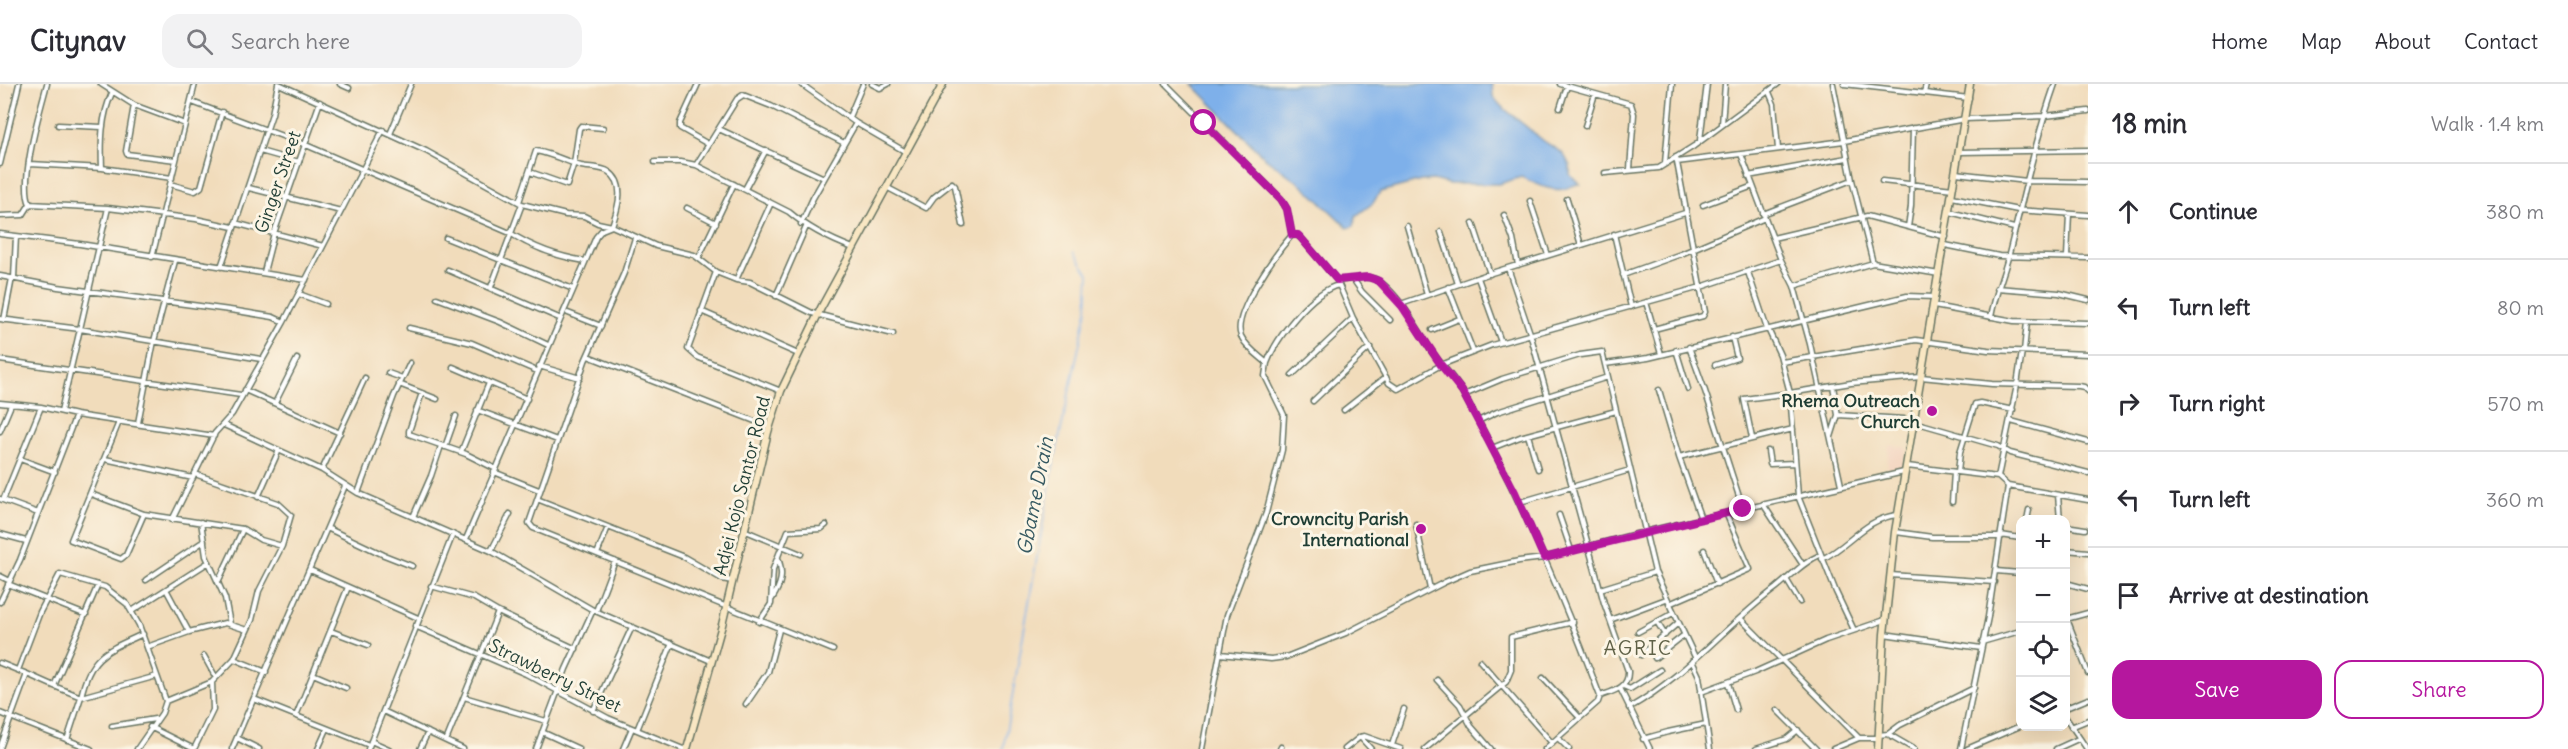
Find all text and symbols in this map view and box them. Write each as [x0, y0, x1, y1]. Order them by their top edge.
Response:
search box [162, 14, 582, 68]
text: Citynav [30, 23, 126, 59]
icon: search [183, 25, 216, 58]
text: Search here [231, 27, 350, 55]
text: Home [2211, 28, 2268, 55]
text: Map [2301, 28, 2342, 55]
text: About [2375, 28, 2431, 55]
text: Contact [2464, 28, 2538, 55]
text: 18 min [2112, 107, 2187, 140]
route start [1190, 109, 1216, 135]
text: Walk · 1.4 km [2431, 111, 2544, 136]
street label: Ginger Street [249, 128, 306, 236]
icon: ahead [2112, 195, 2145, 228]
text: Continue [2169, 197, 2258, 225]
text: 380 m [2486, 199, 2544, 224]
icon: left [2112, 291, 2145, 324]
text: Turn left [2169, 293, 2250, 321]
text: 80 m [2497, 295, 2544, 320]
icon: right [2112, 387, 2145, 420]
place label: Rhema Outreach Church [1781, 389, 1921, 433]
text: Turn right [2169, 389, 2265, 417]
text: 570 m [2487, 391, 2544, 416]
street label: Adjei Kojo Santor Road [708, 393, 775, 578]
marker: Rhema Outreach Church [1925, 404, 1939, 418]
water label: Gbame Drain [1011, 434, 1058, 557]
icon: left [2112, 483, 2145, 516]
text: Turn left [2169, 485, 2250, 513]
text: 360 m [2486, 487, 2544, 512]
route end [1729, 495, 1755, 521]
place label: Crowncity Parish International [1271, 507, 1410, 551]
map controls [2016, 515, 2070, 731]
button: + [2016, 515, 2070, 569]
marker: Crowncity Parish International [1414, 522, 1428, 536]
button: − [2016, 569, 2070, 623]
icon: arrive [2112, 579, 2145, 612]
text: Arrive at destination [2169, 581, 2369, 609]
button: locate [2016, 623, 2070, 677]
street label: Strawberry Street [485, 634, 625, 717]
district label: AGRIC [1603, 635, 1673, 660]
button: Save [2112, 660, 2322, 719]
button: Share [2334, 660, 2544, 719]
button: layers [2016, 677, 2070, 731]

